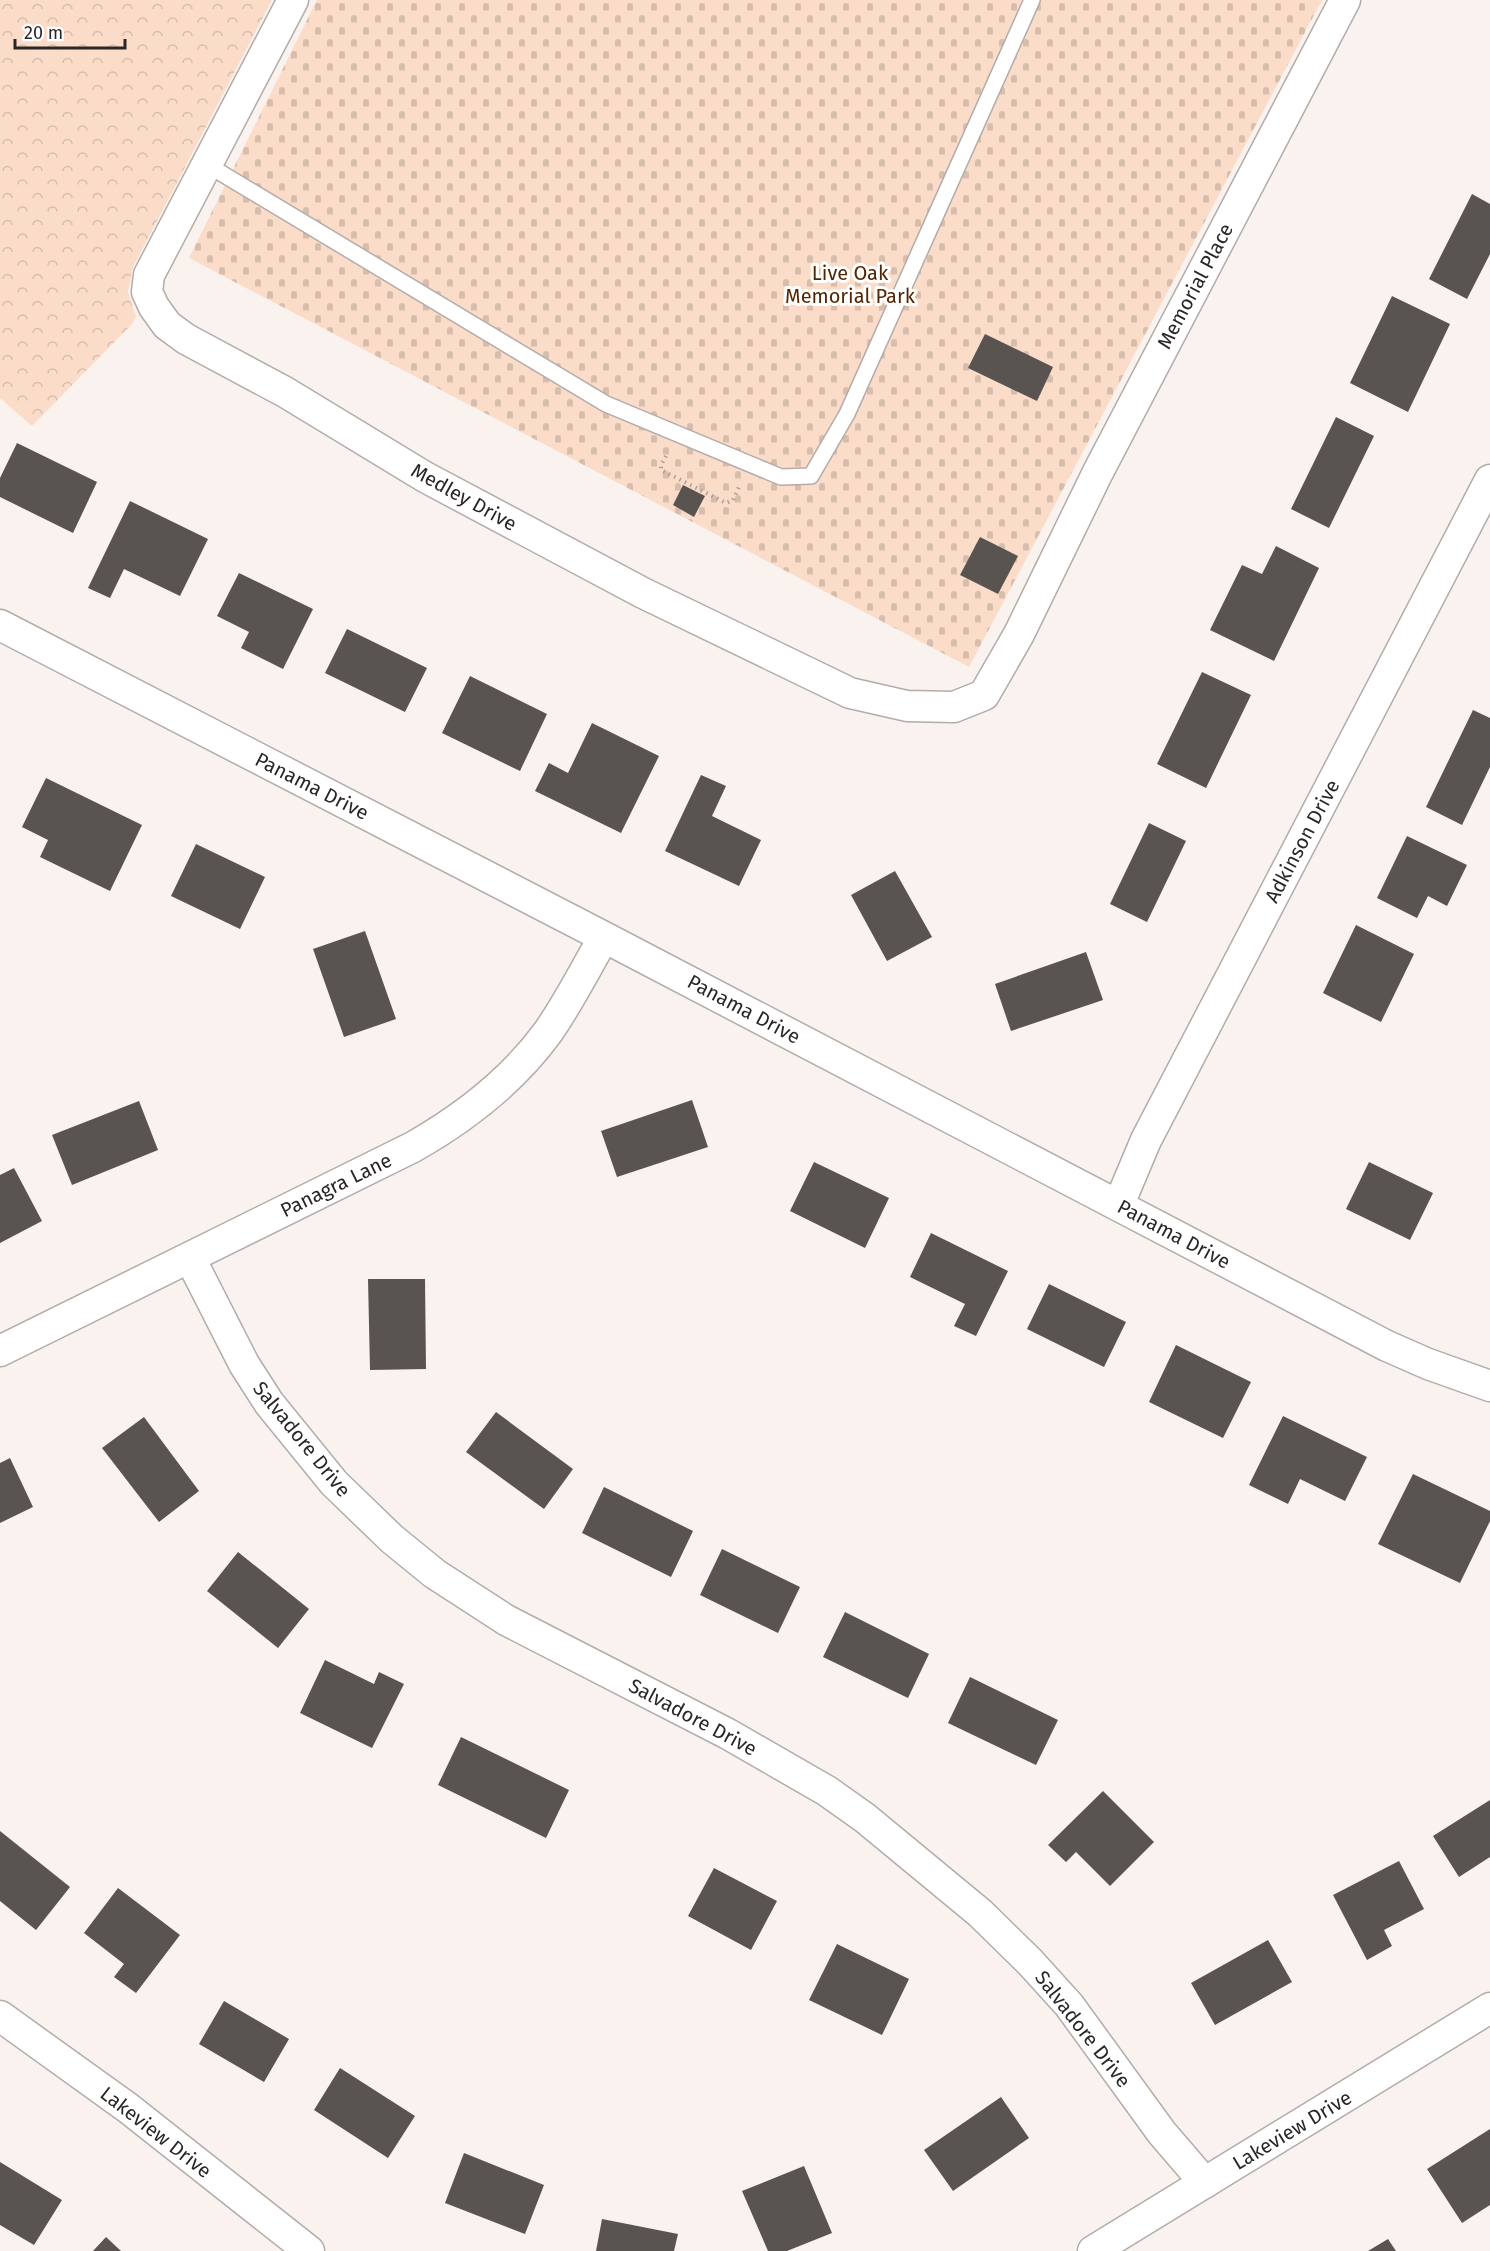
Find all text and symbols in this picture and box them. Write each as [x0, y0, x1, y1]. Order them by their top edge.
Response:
scale bar [15, 12, 124, 50]
text: 20 m [24, 22, 63, 44]
street label: Memorial Place [1152, 219, 1238, 353]
park label: Live Oak Memorial Park [785, 261, 916, 308]
street label: Medley Drive [407, 458, 521, 536]
street label: Panama Drive [251, 747, 373, 825]
street label: Adkinson Drive [1259, 775, 1345, 907]
street label: Panama Drive [684, 969, 804, 1049]
street label: Panagra Lane [277, 1148, 395, 1222]
street label: Panama Drive [1114, 1194, 1234, 1274]
street label: Salvadore Drive [248, 1376, 356, 1502]
street label: Salvadore Drive [625, 1673, 761, 1761]
street label: Salvadore Drive [1030, 1966, 1136, 2092]
street label: Lakeview Drive [96, 2081, 216, 2183]
street label: Lakeview Drive [1228, 2085, 1356, 2175]

